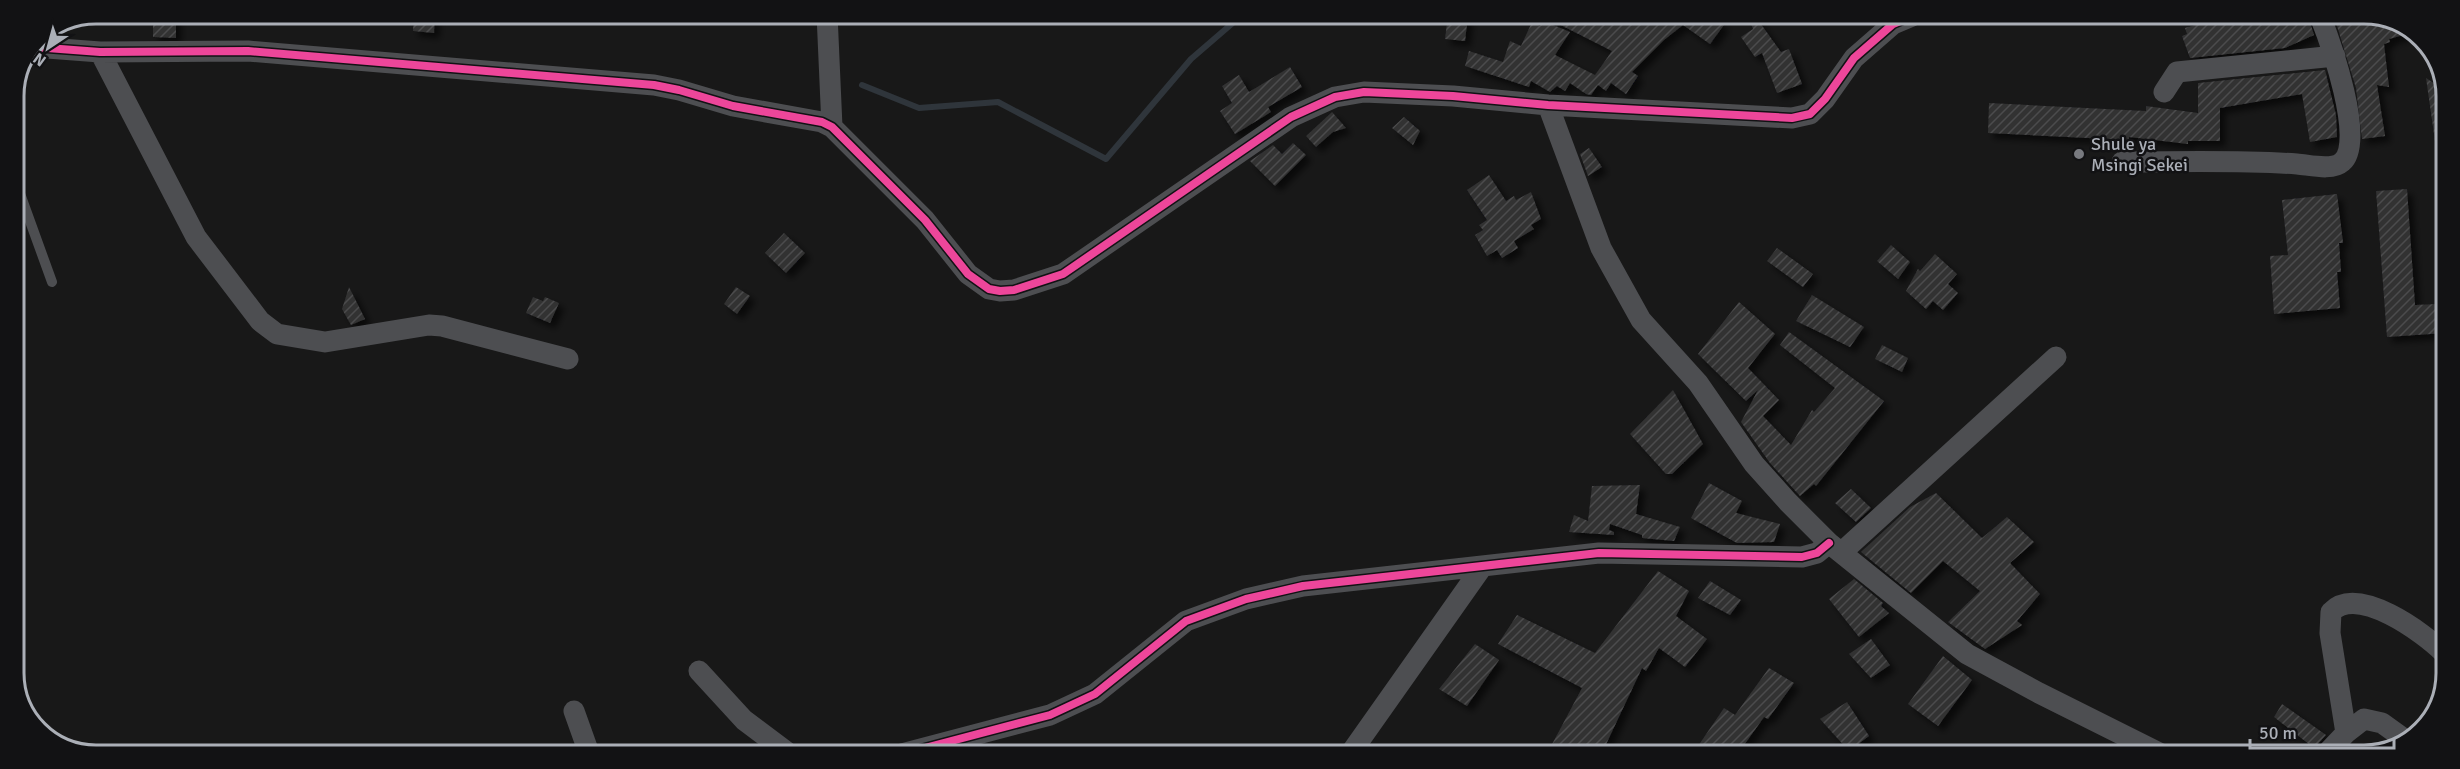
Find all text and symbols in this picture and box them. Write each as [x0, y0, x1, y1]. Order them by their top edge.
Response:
north arrow [18, 18, 78, 78]
text: N [29, 48, 50, 71]
place label: Shule ya Msingi Sekei [2091, 133, 2188, 176]
marker: Shule ya Msingi Sekei [2072, 147, 2086, 161]
scale bar [2250, 712, 2394, 750]
text: 50 m [2259, 722, 2297, 744]

